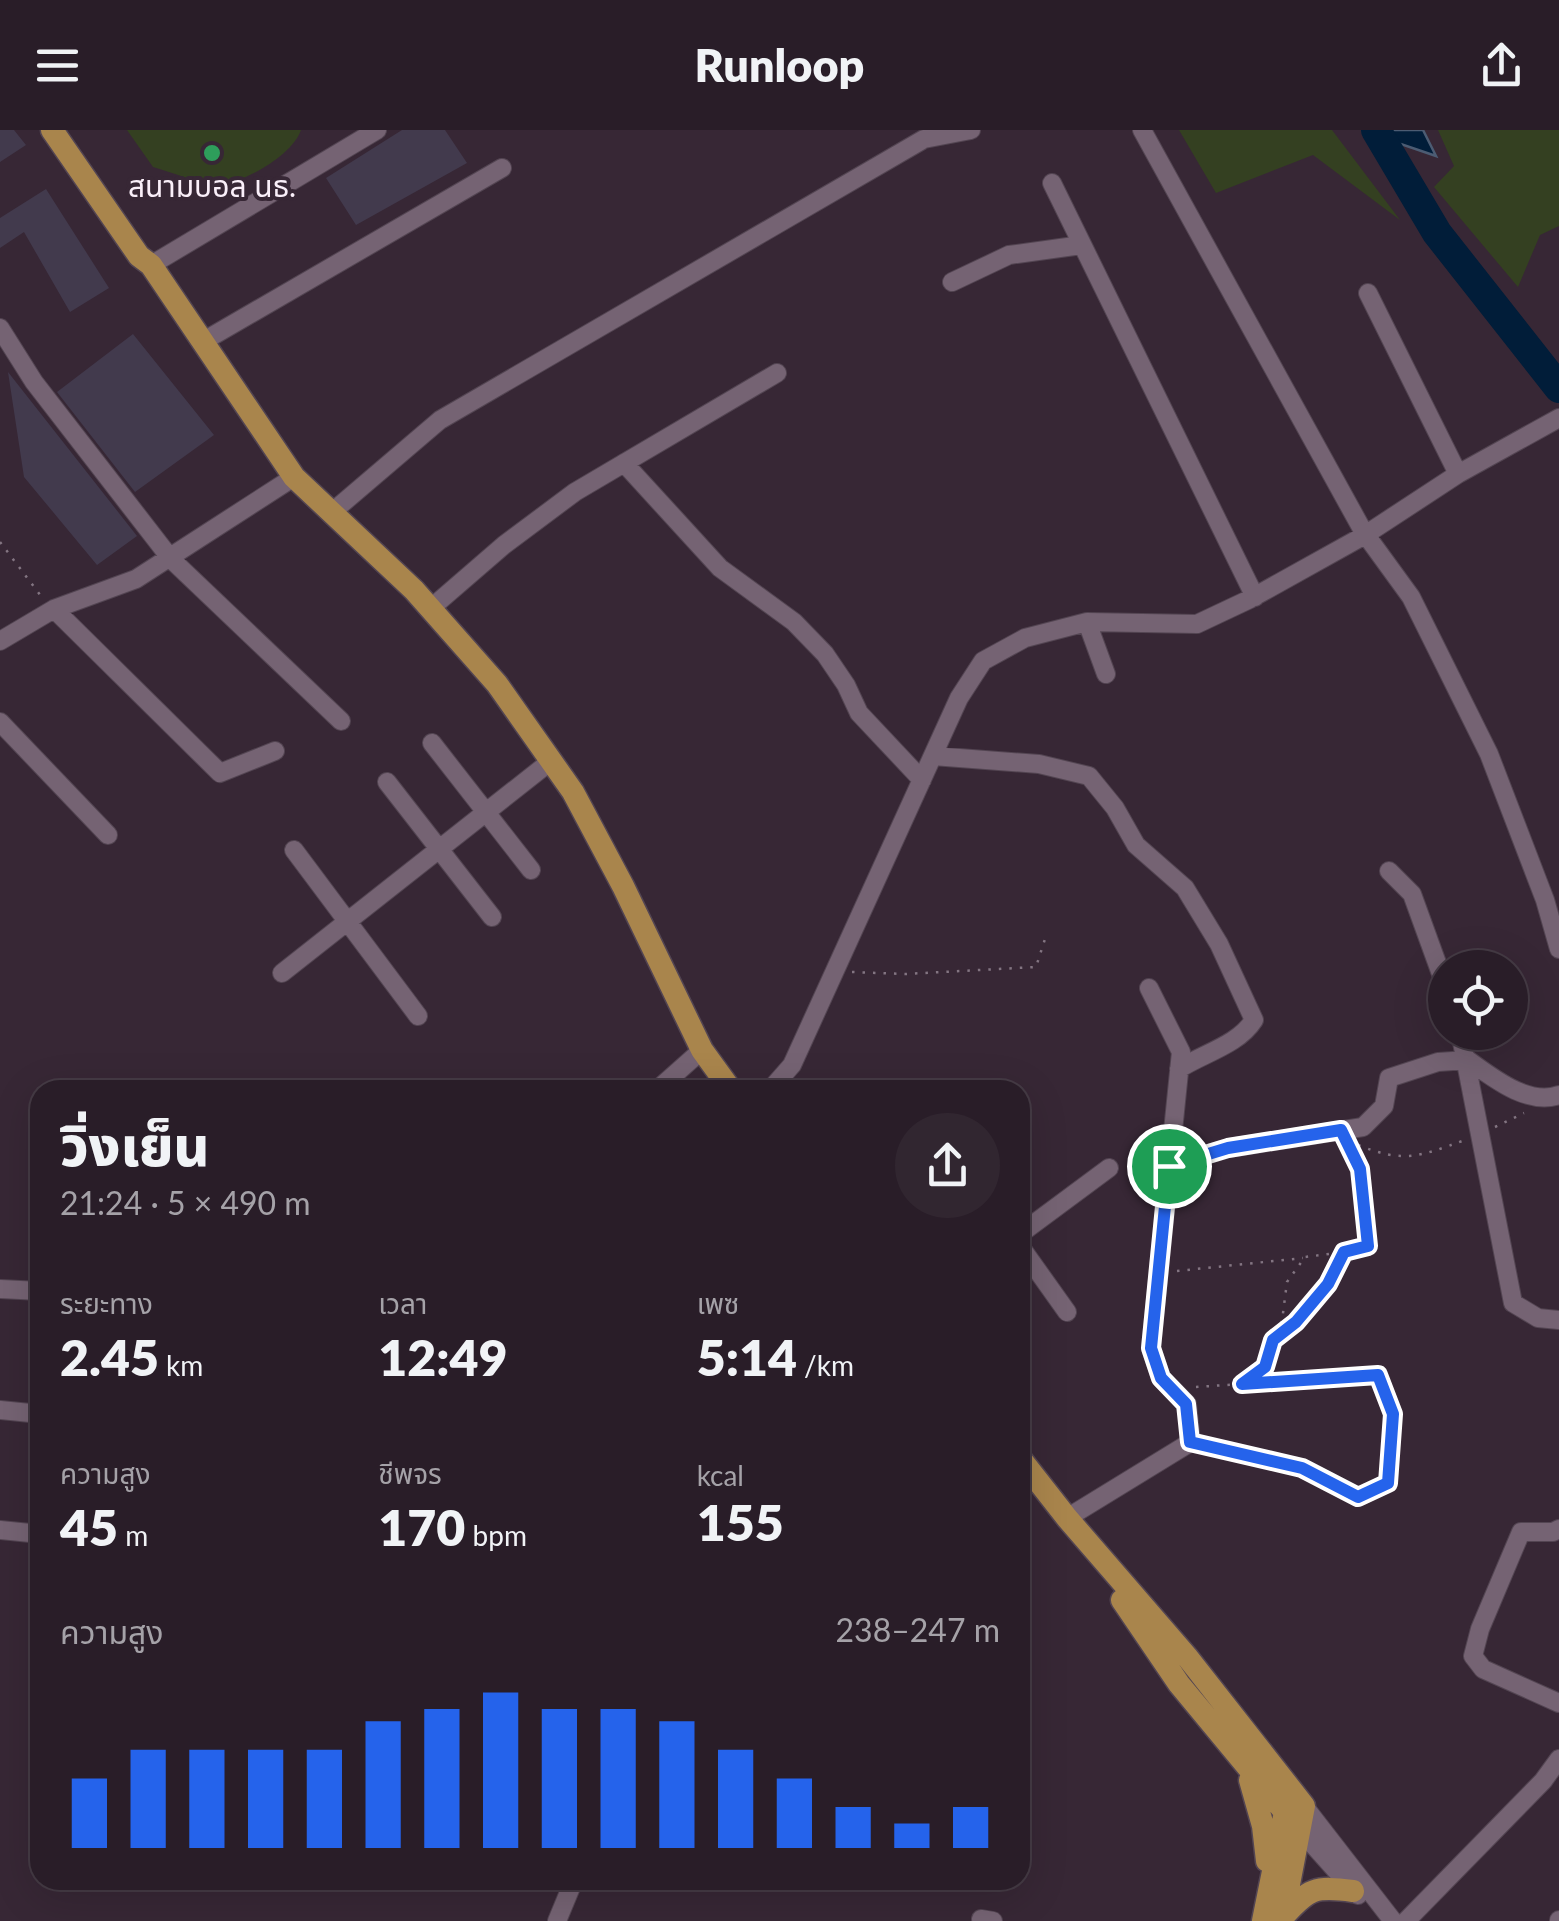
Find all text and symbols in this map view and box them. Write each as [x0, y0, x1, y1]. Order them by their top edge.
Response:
icon: menu [30, 38, 85, 93]
text: Runloop [695, 38, 864, 92]
icon: share [1474, 38, 1529, 93]
marker: สนามบอล นธ. [201, 142, 223, 164]
place label: สนามบอล นธ. [128, 167, 296, 203]
map controls [1428, 950, 1528, 1050]
button: locate [1428, 950, 1528, 1050]
text: วิ่งเย็น [60, 1112, 210, 1178]
button: share [895, 1113, 1000, 1218]
pin [1127, 1124, 1212, 1209]
icon: arrive [1142, 1139, 1197, 1194]
text: 21:24 · 5 × 490 m [60, 1183, 311, 1222]
text: ระยะทาง [60, 1286, 153, 1320]
text: เวลา [378, 1286, 427, 1320]
text: เพซ [697, 1286, 739, 1320]
text: 2.45 [60, 1327, 159, 1387]
text: 12:49 [378, 1327, 508, 1387]
text: 5:14 [697, 1327, 797, 1387]
text: km [159, 1348, 203, 1382]
text: /km [797, 1348, 854, 1382]
text: ความสูง [60, 1456, 151, 1490]
text: ชีพจร [378, 1456, 442, 1490]
text: kcal [697, 1458, 744, 1492]
text: 155 [697, 1492, 784, 1552]
text: 45 [60, 1497, 118, 1557]
text: 170 [378, 1497, 465, 1557]
text: m [118, 1518, 148, 1552]
text: bpm [465, 1518, 527, 1552]
text: 238–247 m [836, 1610, 1000, 1649]
text: ความสูง [60, 1612, 164, 1651]

